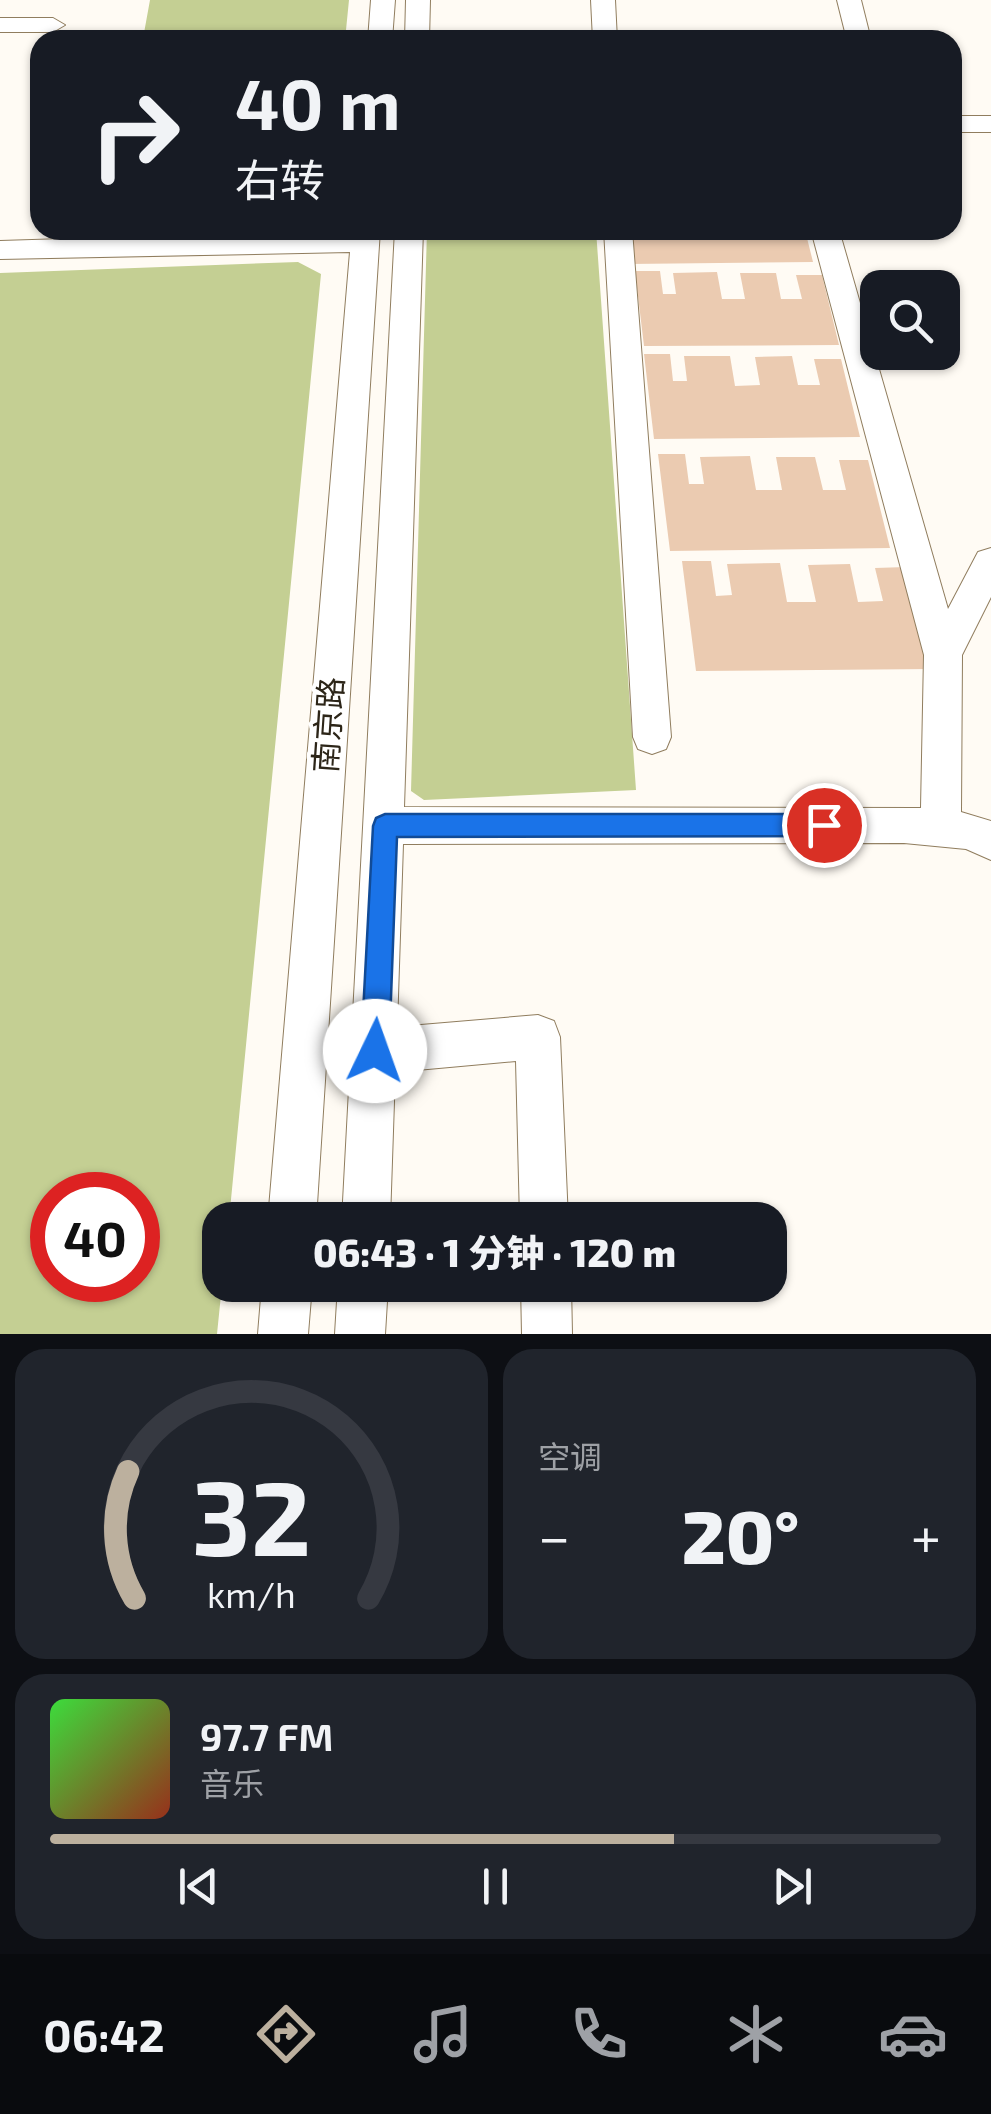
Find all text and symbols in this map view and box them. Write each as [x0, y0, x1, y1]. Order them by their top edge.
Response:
text: 40 m [235, 60, 401, 144]
icon: right [70, 70, 200, 200]
text: 右转 [235, 152, 325, 206]
map controls [860, 270, 960, 370]
button: search [860, 270, 960, 370]
street label: 南京路 [305, 676, 349, 774]
pin [782, 783, 867, 868]
icon: arrive [797, 798, 852, 853]
position arrow [323, 999, 427, 1103]
speed limit sign: 40 [30, 1172, 160, 1302]
text: 06:43 · 1 分钟 · 120 m [313, 1229, 676, 1275]
text: 空调 [538, 1437, 602, 1475]
text: 32 [192, 1452, 311, 1577]
text: 20° [682, 1489, 799, 1579]
text: − [538, 1502, 570, 1568]
text: + [911, 1502, 941, 1568]
text: km/h [207, 1572, 296, 1615]
text: 97.7 FM [200, 1713, 333, 1759]
text: 音乐 [200, 1764, 264, 1802]
icon: previous [171, 1859, 226, 1914]
icon: pause [468, 1859, 523, 1914]
icon: next [765, 1859, 820, 1914]
icon: directions [251, 1999, 321, 2069]
icon: music [408, 1999, 478, 2069]
icon: phone [564, 1999, 634, 2069]
icon: climate [721, 1999, 791, 2069]
icon: car [878, 1999, 948, 2069]
text: 06:42 [43, 2007, 165, 2061]

